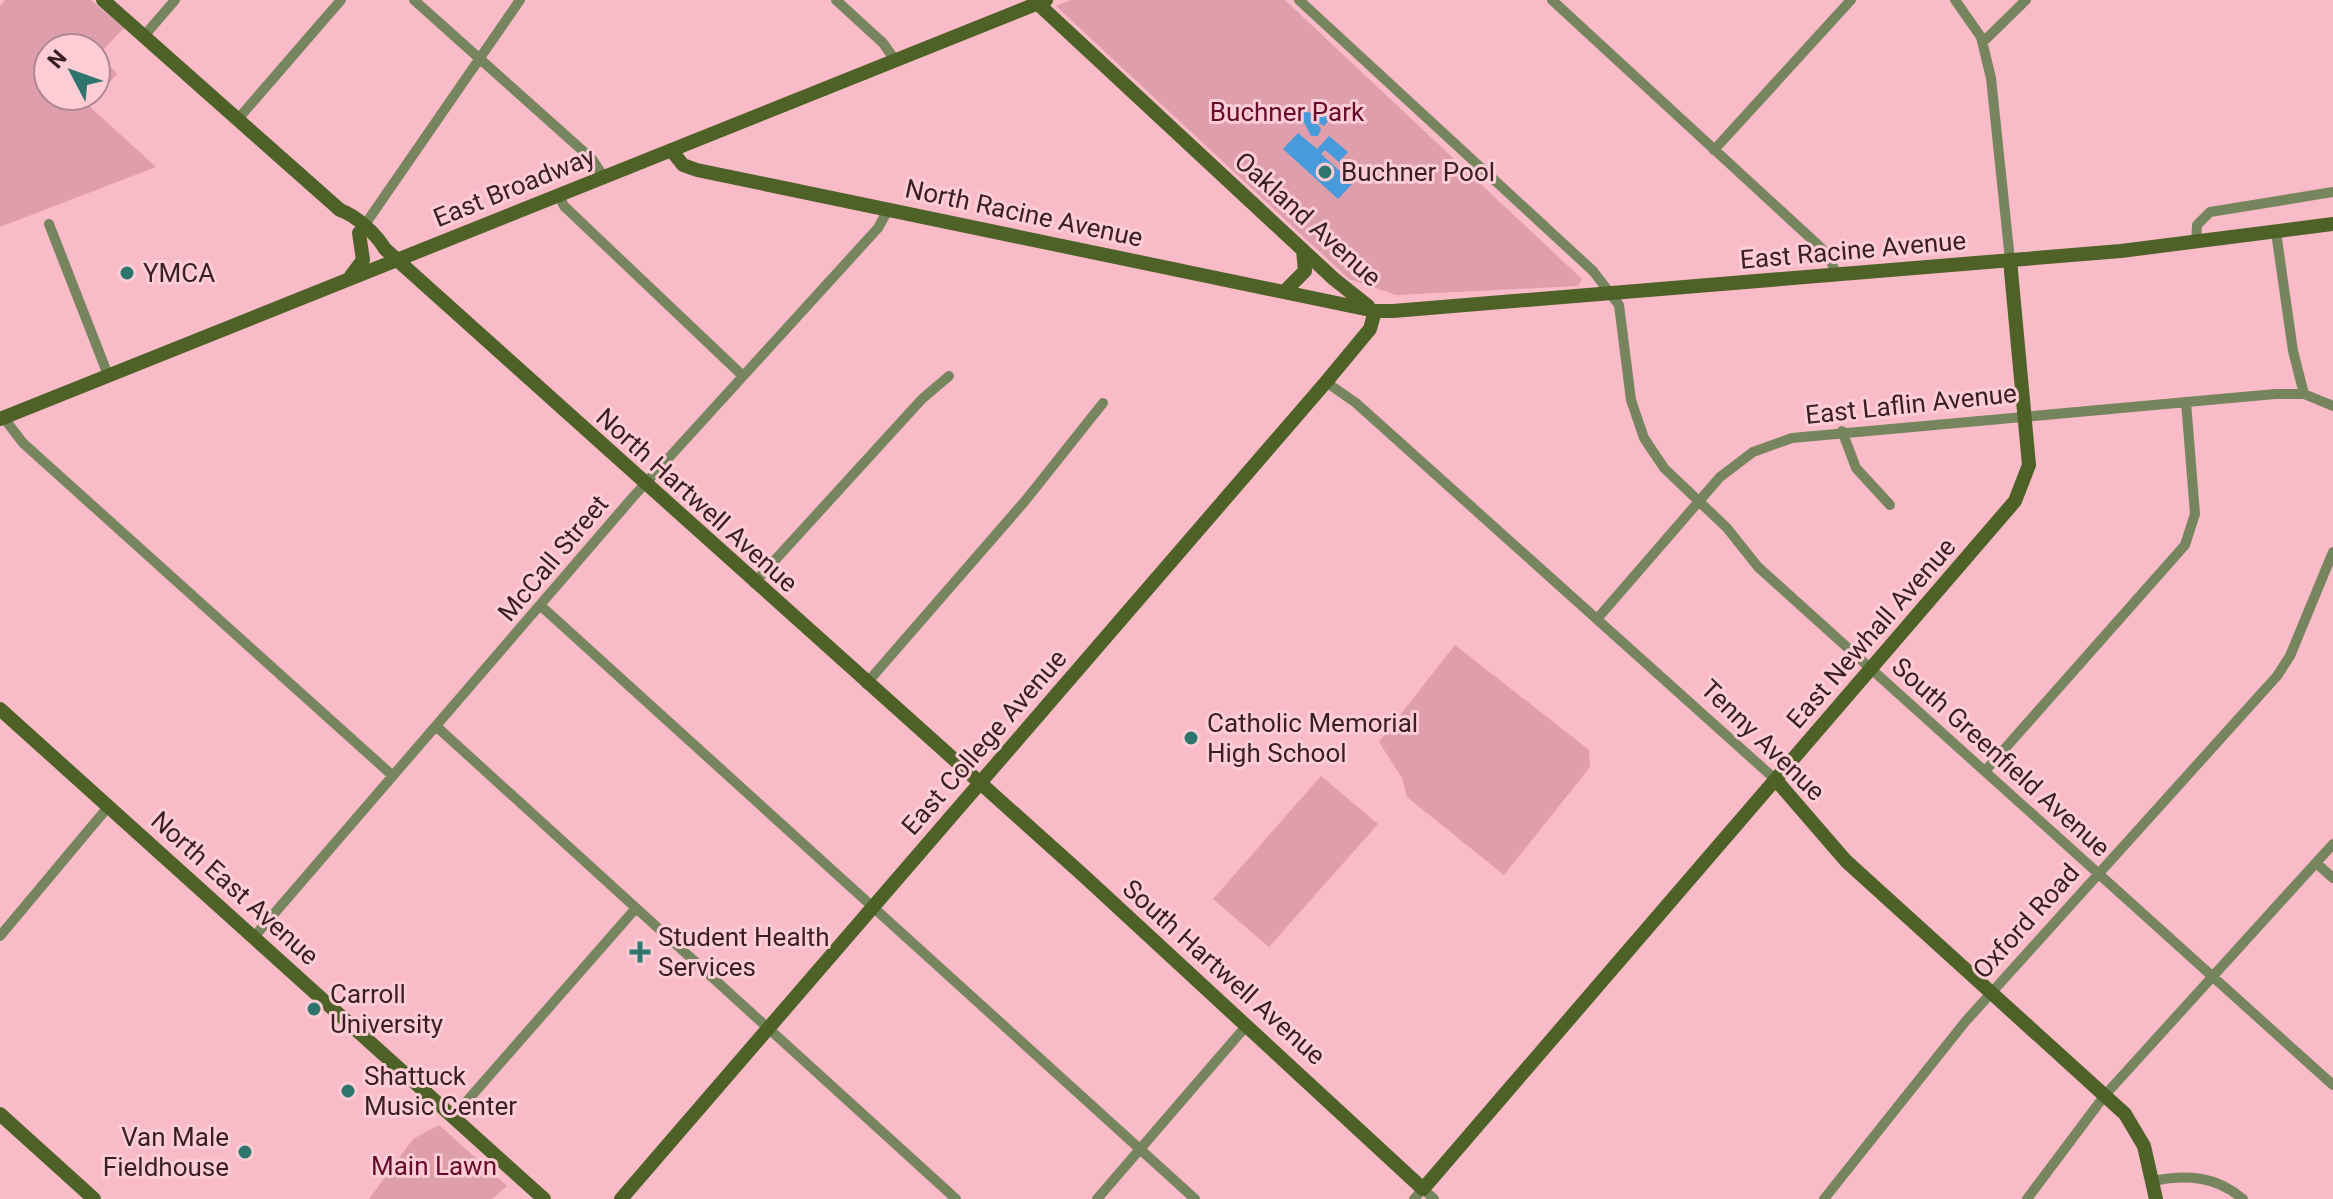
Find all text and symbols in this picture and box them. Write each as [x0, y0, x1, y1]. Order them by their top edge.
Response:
north arrow [32, 32, 112, 112]
text: N [43, 45, 72, 73]
park label: Buchner Park [1210, 97, 1365, 127]
street label: East Broadway [429, 141, 599, 233]
street label: Oakland Avenue [1229, 146, 1387, 292]
place label: Buchner Pool [1341, 157, 1495, 187]
marker: Buchner Pool [1316, 163, 1334, 181]
street label: North Racine Avenue [903, 173, 1145, 253]
street label: East Racine Avenue [1739, 225, 1967, 275]
place label: YMCA [143, 258, 215, 288]
marker: YMCA [118, 264, 136, 282]
street label: East Laflin Avenue [1804, 378, 2018, 430]
street label: North Hartwell Avenue [590, 402, 804, 598]
street label: McCall Street [492, 489, 614, 627]
street label: East Newhall Avenue [1780, 532, 1962, 734]
street label: East College Avenue [895, 643, 1073, 841]
street label: South Greenfield Avenue [1886, 651, 2116, 863]
street label: Tenny Avenue [1695, 673, 1831, 807]
place label: Catholic Memorial High School [1207, 708, 1418, 768]
marker: Catholic Memorial High School [1182, 729, 1200, 747]
street label: North East Avenue [145, 805, 325, 971]
street label: Oxford Road [1967, 857, 2085, 985]
street label: South Hartwell Avenue [1117, 873, 1331, 1071]
place label: Student Health Services [658, 922, 830, 982]
marker: Student Health Services [629, 941, 651, 963]
place label: Carroll University [330, 979, 443, 1039]
marker: Carroll University [305, 1000, 323, 1018]
place label: Shattuck Music Center [364, 1061, 517, 1121]
marker: Shattuck Music Center [339, 1082, 357, 1100]
place label: Van Male Fieldhouse [103, 1122, 229, 1182]
marker: Van Male Fieldhouse [236, 1143, 254, 1161]
park label: Main Lawn [371, 1151, 497, 1181]

